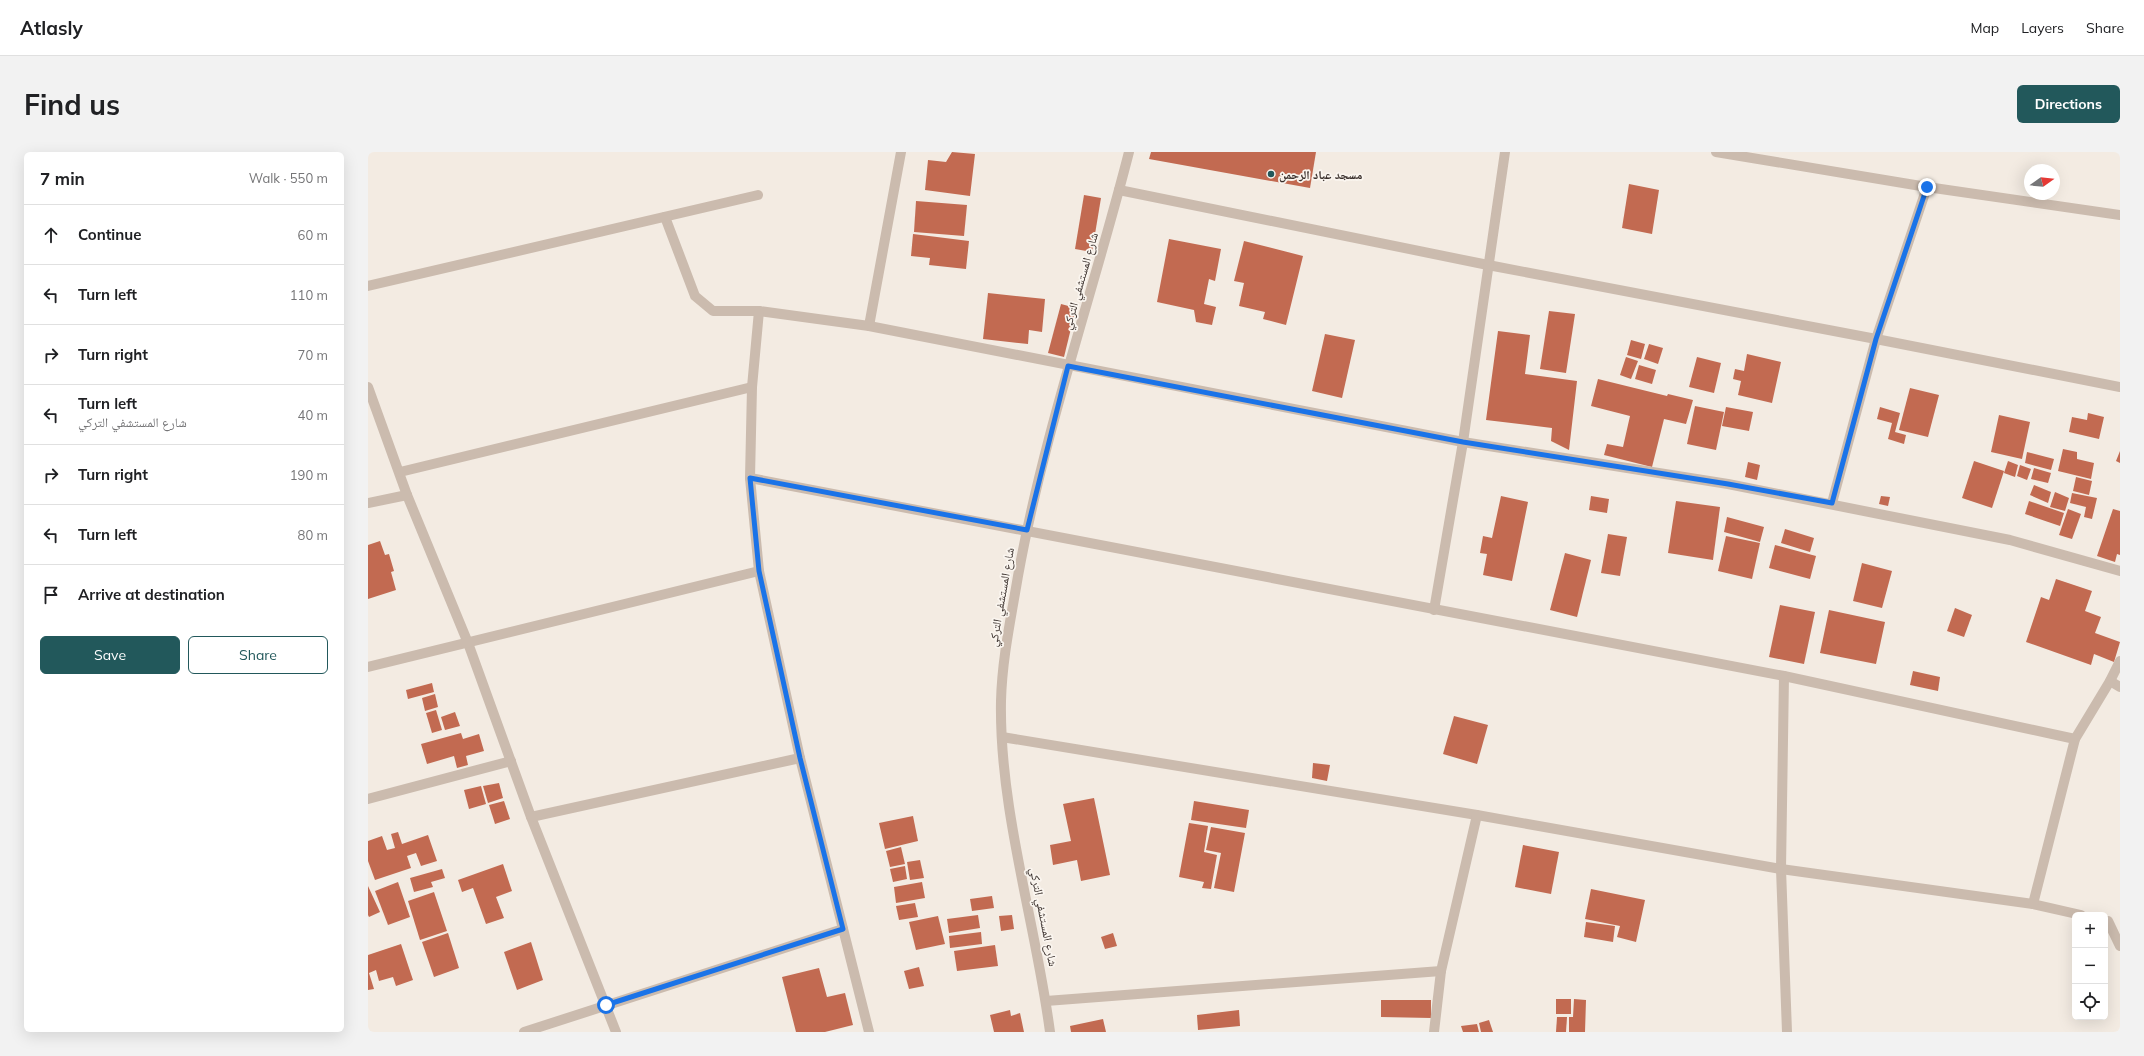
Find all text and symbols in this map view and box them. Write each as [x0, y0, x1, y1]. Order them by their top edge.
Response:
text: Atlasly [20, 16, 83, 40]
text: Map [1970, 19, 1999, 37]
text: Layers [2021, 19, 2064, 37]
text: Share [2086, 19, 2124, 37]
button: Directions [2017, 85, 2120, 123]
text: Find us [24, 87, 120, 122]
north arrow [2024, 164, 2060, 200]
place label: مسجد عباد الرحمن [1279, 167, 1363, 183]
text: 7 min [40, 168, 85, 189]
marker: مسجد عباد الرحمن [1266, 169, 1276, 179]
text: Walk · 550 m [249, 170, 328, 186]
route end [1918, 178, 1936, 196]
icon: ahead [40, 224, 62, 246]
text: Continue [78, 225, 141, 244]
text: 60 m [298, 227, 328, 243]
street label: شارع المستشفي التركي [1059, 231, 1104, 332]
icon: left [40, 284, 62, 306]
text: Turn left [78, 285, 137, 304]
text: 110 m [290, 287, 328, 303]
icon: right [40, 344, 62, 366]
text: Turn right [78, 345, 148, 364]
text: 70 m [298, 347, 328, 363]
text: Turn left [78, 394, 137, 413]
icon: left [40, 404, 62, 426]
text: 40 m [298, 407, 328, 423]
text: شارع المستشفي التركي [78, 414, 187, 430]
icon: right [40, 464, 62, 486]
text: Turn right [78, 465, 148, 484]
text: 190 m [290, 467, 328, 483]
icon: left [40, 524, 62, 546]
text: Turn left [78, 525, 137, 544]
text: 80 m [298, 527, 328, 543]
street label: شارع المستشفي التركي [985, 546, 1020, 648]
icon: arrive [40, 584, 62, 606]
text: Arrive at destination [78, 585, 225, 604]
button: Save [40, 636, 180, 674]
button: Share [188, 636, 328, 674]
street label: شارع المستشفي التركي [1024, 866, 1061, 968]
map controls [2072, 912, 2108, 1020]
button: + [2072, 912, 2108, 948]
button: − [2072, 948, 2108, 984]
button: locate [2072, 984, 2108, 1020]
route start [597, 996, 615, 1014]

